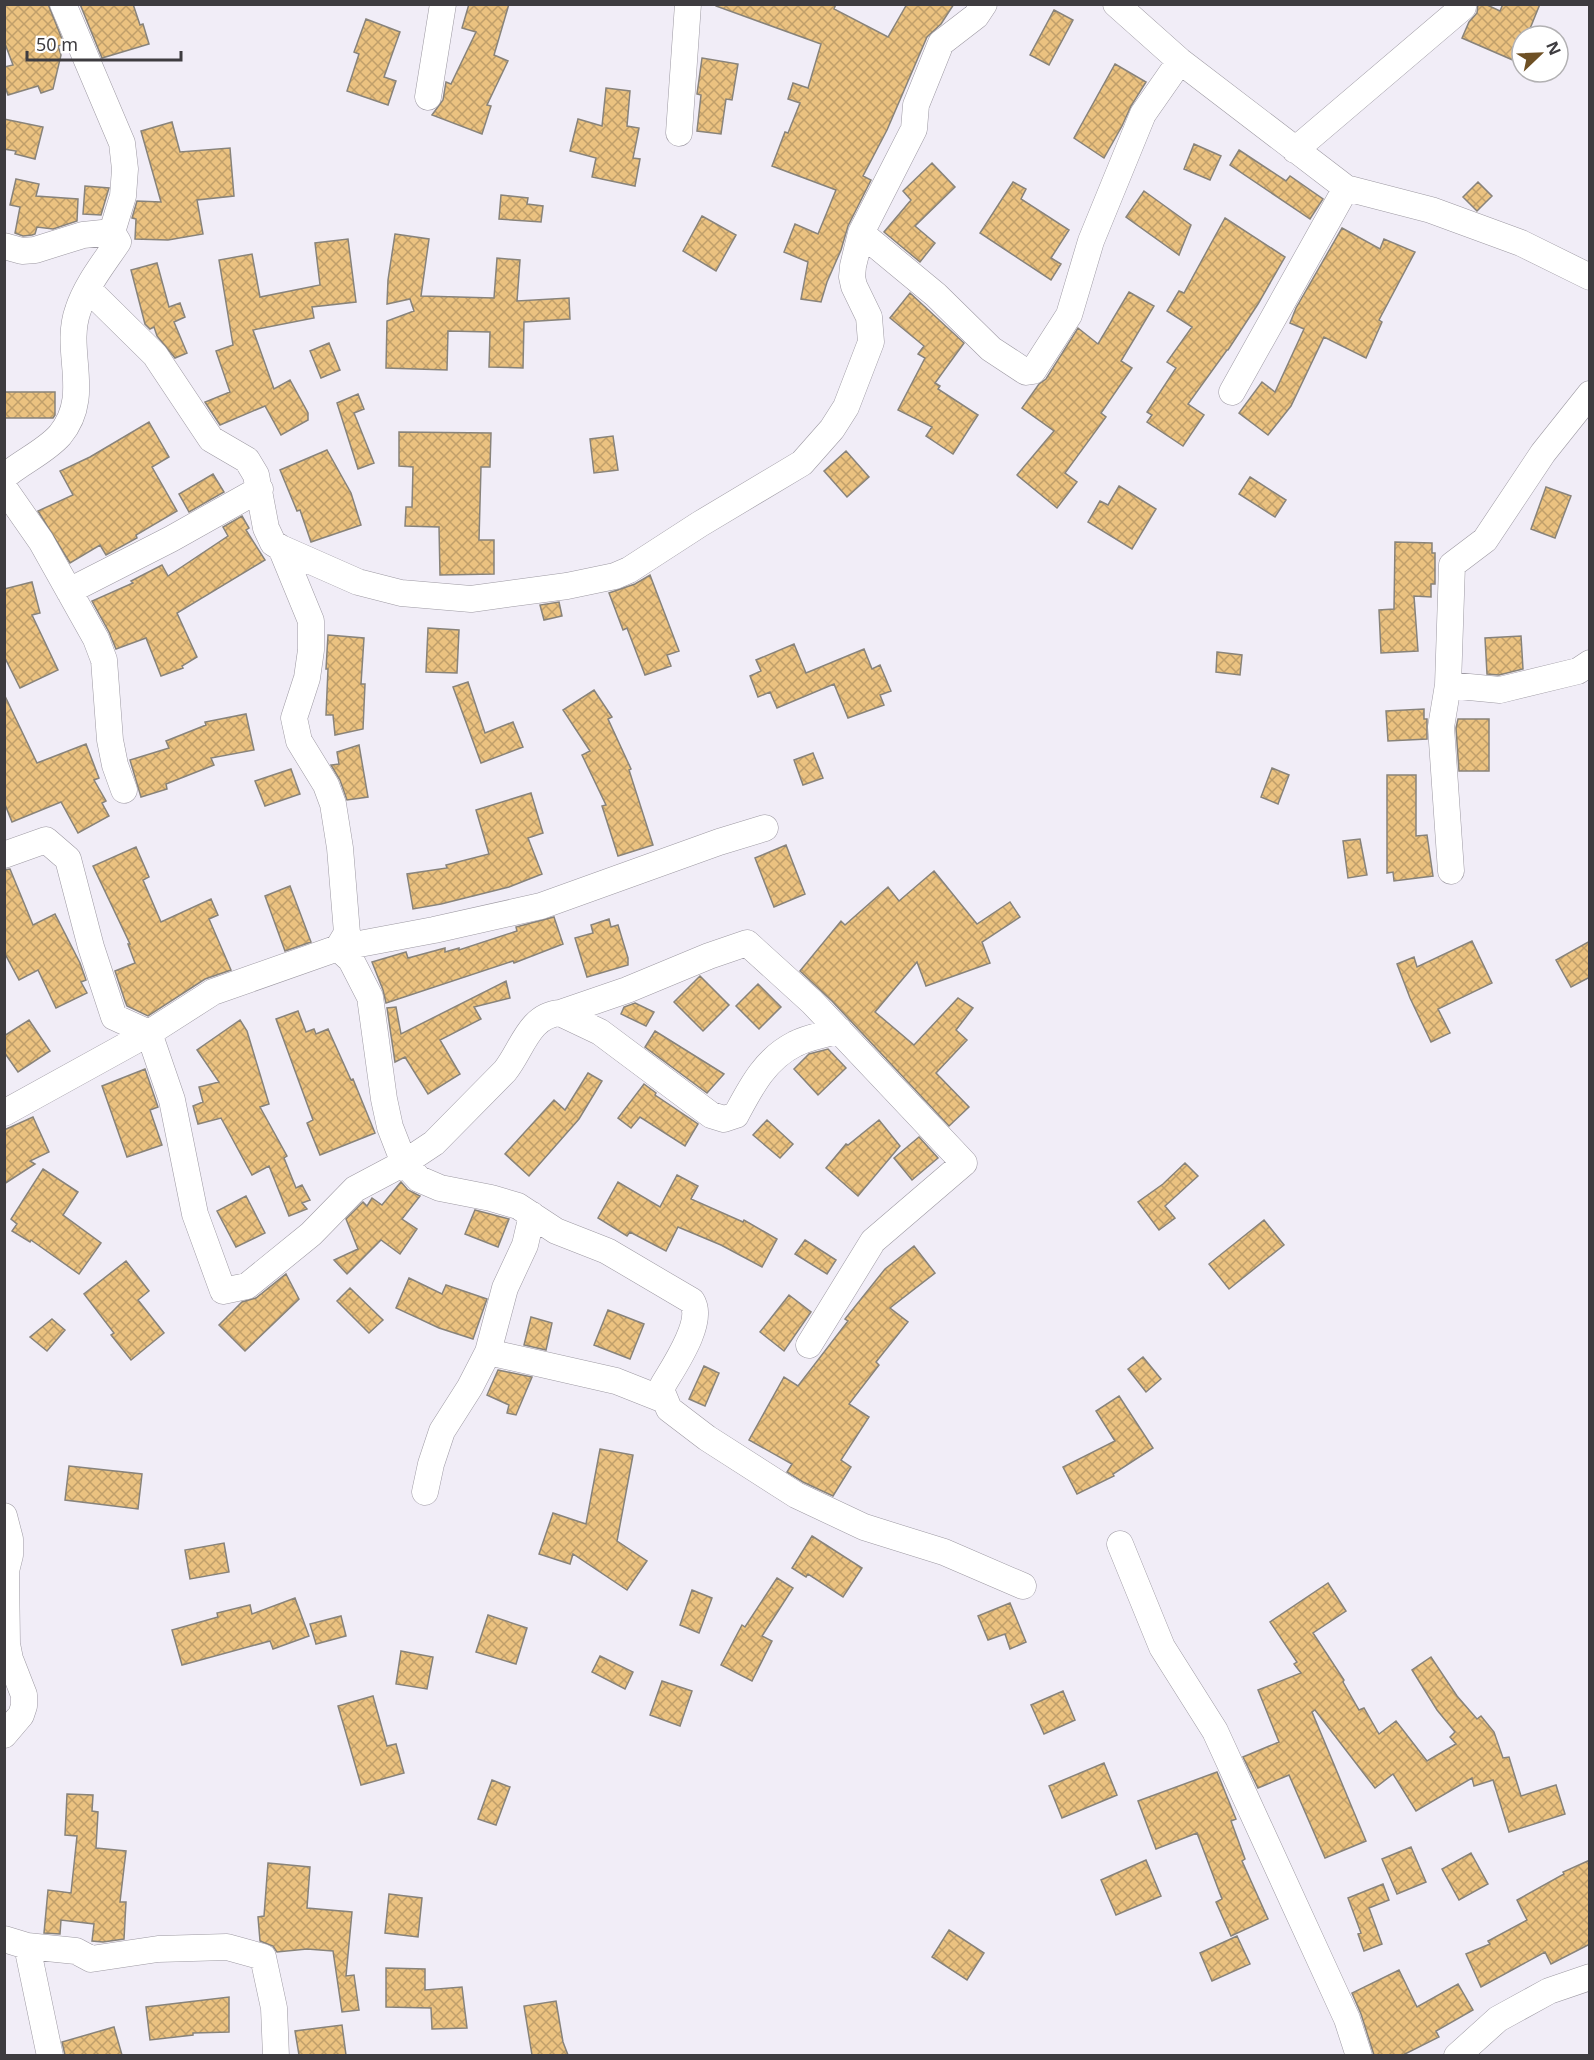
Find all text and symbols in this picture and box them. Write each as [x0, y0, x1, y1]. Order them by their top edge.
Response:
scale bar [27, 24, 182, 62]
north arrow [1510, 24, 1570, 84]
text: 50 m [36, 32, 78, 56]
text: N [1541, 38, 1566, 58]

